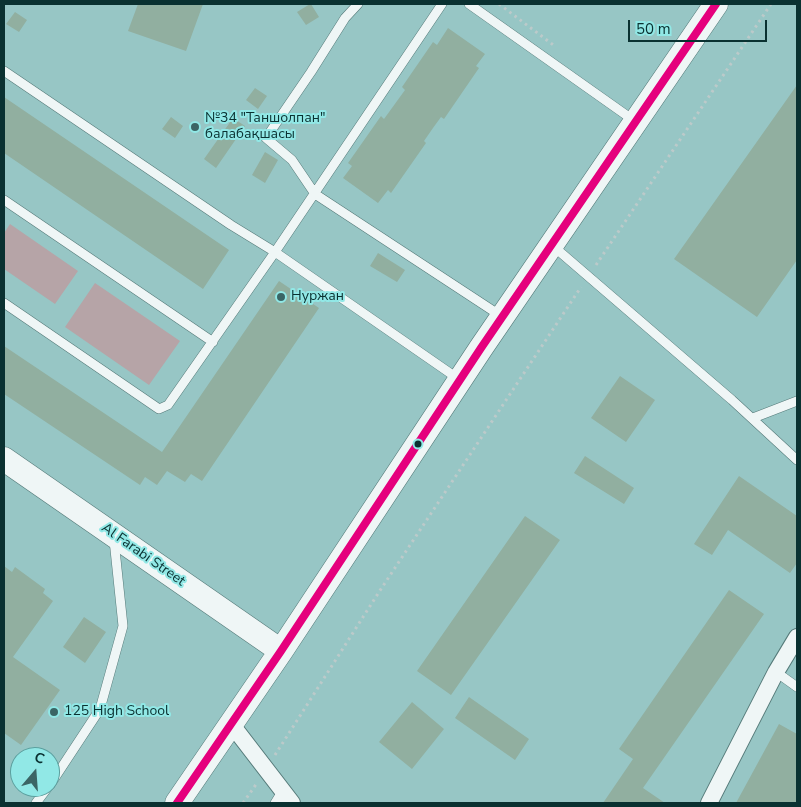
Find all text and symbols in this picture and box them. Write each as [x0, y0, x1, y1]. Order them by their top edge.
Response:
scale bar [631, 10, 770, 42]
text: 50 m [636, 19, 671, 39]
place label: №34 "Таншолпан" балабақшасы [205, 111, 326, 144]
marker: №34 "Таншолпан" балабақшасы [189, 121, 201, 133]
place label: Нуржан [291, 289, 344, 305]
marker: Нуржан [275, 291, 287, 303]
unlabelled marker [413, 439, 423, 449]
street label: Al Farabi Street [98, 520, 188, 590]
place label: 125 High School [64, 704, 169, 720]
marker: 125 High School [48, 706, 60, 718]
north arrow [10, 747, 60, 797]
text: С [32, 748, 47, 769]

